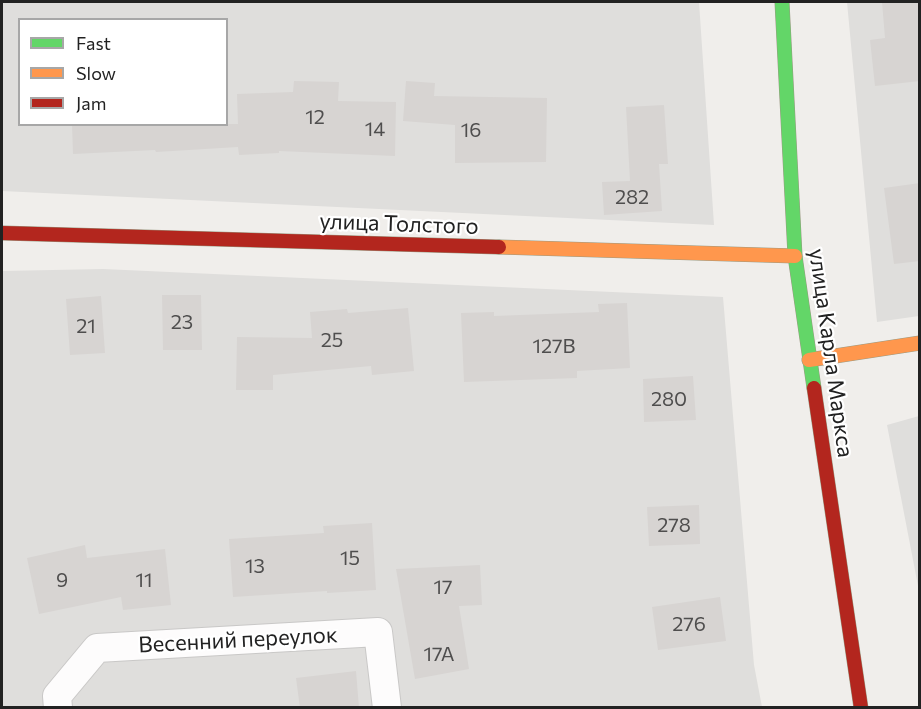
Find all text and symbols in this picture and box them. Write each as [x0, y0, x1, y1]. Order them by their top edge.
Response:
legend [18, 18, 228, 126]
text: Fast [76, 32, 111, 54]
text: Slow [76, 62, 116, 84]
text: Jam [76, 92, 106, 114]
house number: 12 [305, 105, 325, 129]
house number: 14 [365, 117, 385, 141]
house number: 16 [461, 118, 481, 142]
house number: 282 [615, 185, 649, 209]
street label: улица Толстого [319, 208, 479, 240]
street label: улица Карла Маркса [803, 247, 859, 459]
house number: 23 [171, 310, 193, 334]
house number: 21 [76, 314, 96, 338]
house number: 25 [321, 328, 343, 352]
house number: 127В [532, 334, 576, 358]
house number: 280 [651, 387, 687, 411]
house number: 278 [657, 513, 691, 537]
house number: 15 [340, 546, 360, 570]
house number: 13 [245, 554, 265, 578]
house number: 9 [56, 568, 68, 592]
house number: 11 [135, 568, 153, 592]
house number: 17 [433, 575, 453, 599]
house number: 276 [672, 612, 706, 636]
street label: Весенний переулок [138, 622, 338, 658]
house number: 17А [423, 642, 455, 666]

